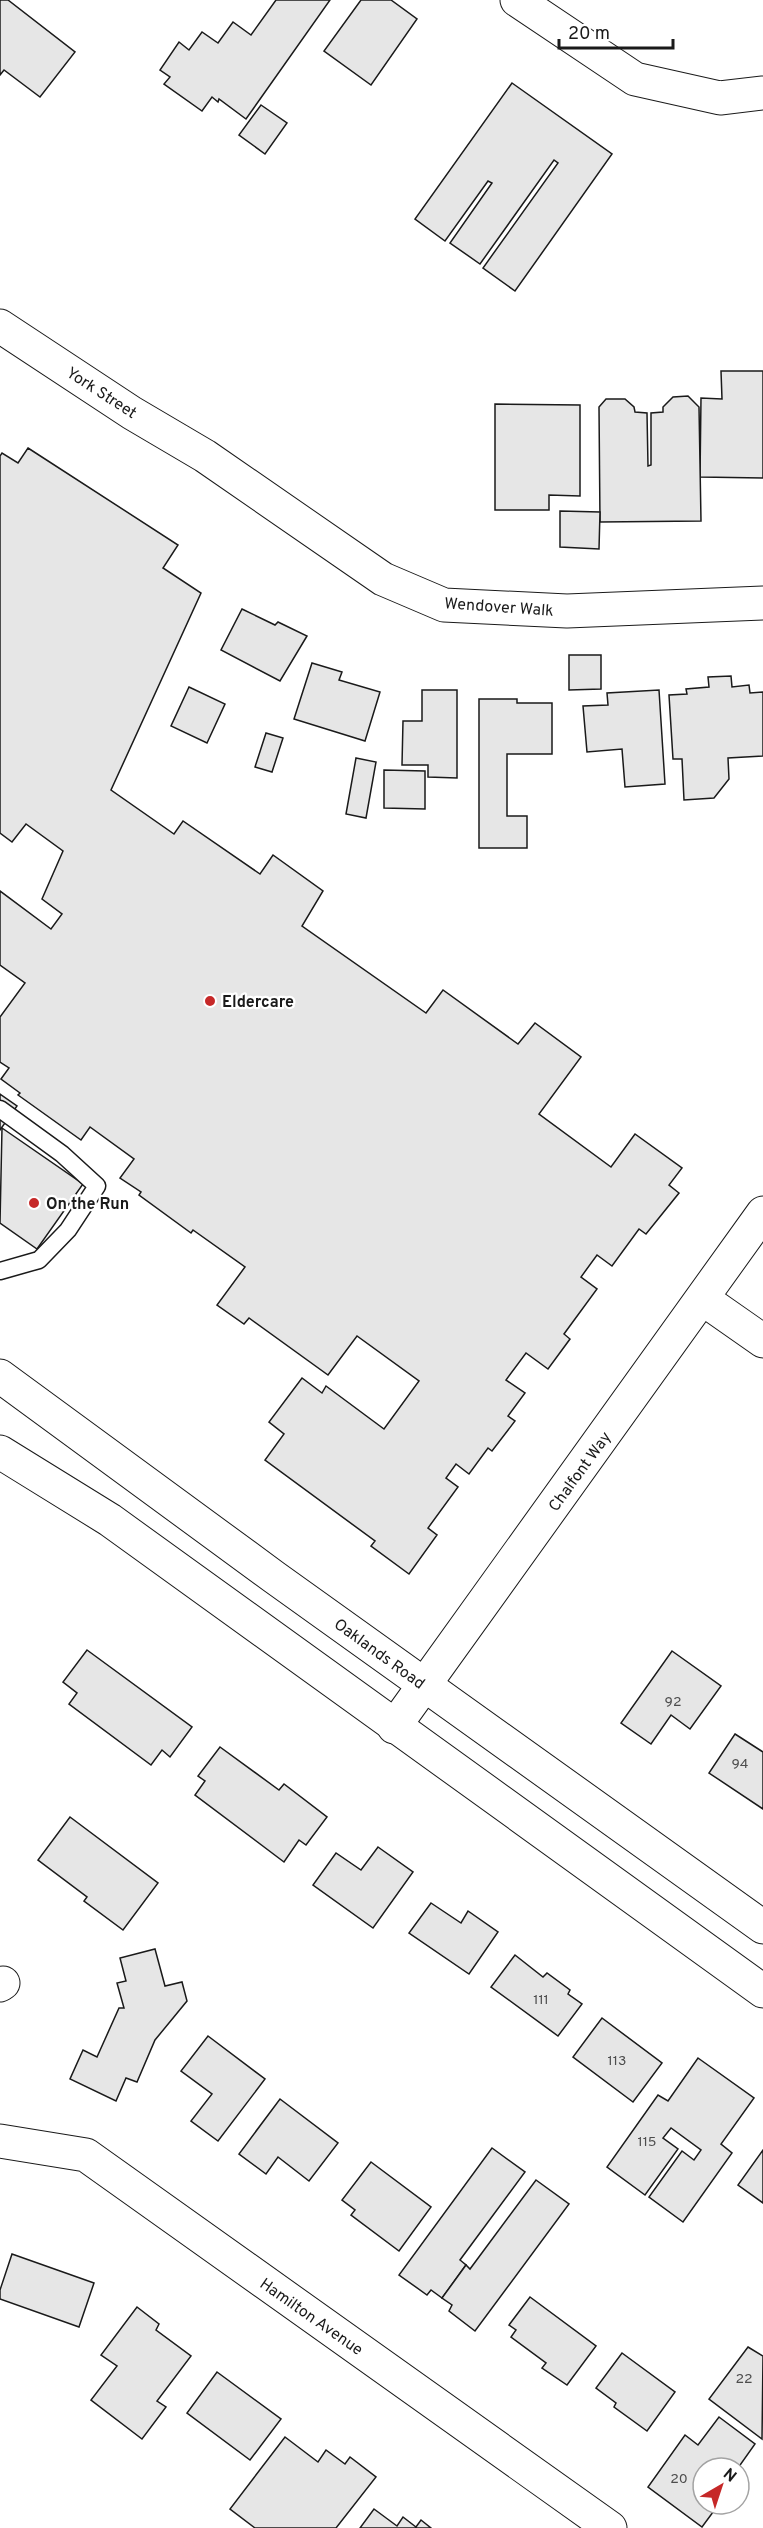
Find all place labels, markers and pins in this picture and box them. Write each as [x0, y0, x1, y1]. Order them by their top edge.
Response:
place label: Eldercare [222, 993, 294, 1013]
marker: Eldercare [203, 994, 217, 1008]
place label: On the Run [46, 1195, 129, 1215]
marker: On the Run [27, 1196, 41, 1210]

